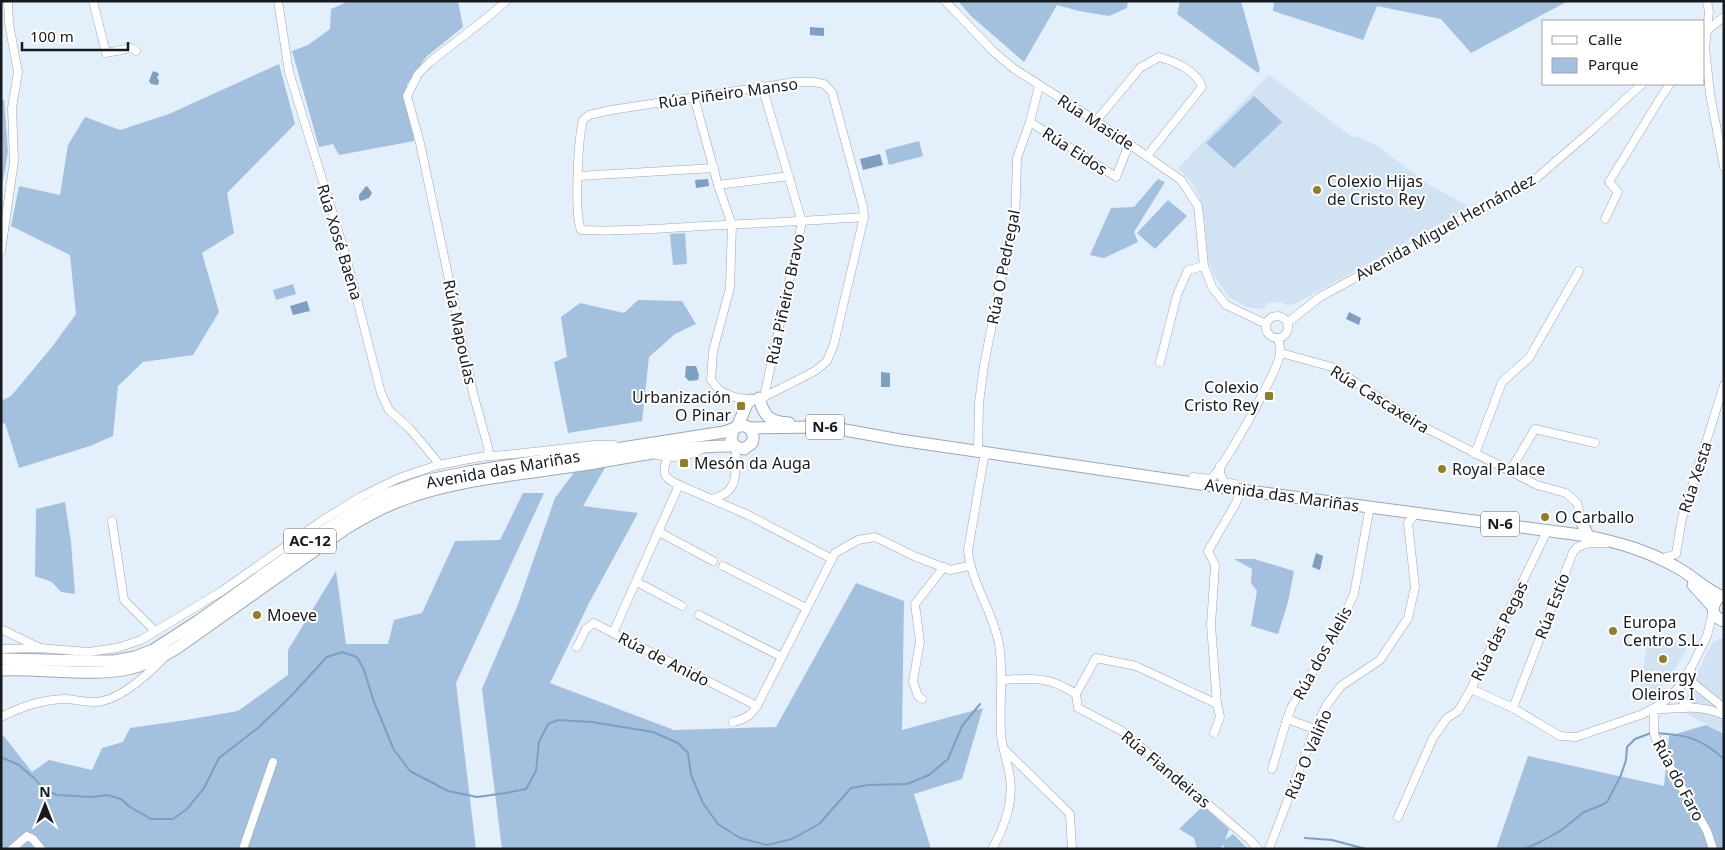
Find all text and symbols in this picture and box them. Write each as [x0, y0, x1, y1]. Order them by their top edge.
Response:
scale bar [22, 20, 129, 52]
legend [1542, 20, 1705, 85]
text: 100 m [30, 26, 74, 46]
text: Calle [1588, 29, 1622, 49]
text: Parque [1588, 54, 1638, 74]
street label: Rúa Piñeiro Manso [657, 72, 799, 114]
street label: Rúa Maside [1053, 89, 1139, 155]
street label: Rúa Eidos [1038, 122, 1112, 180]
street label: Avenida Miguel Hernández [1351, 168, 1539, 286]
place label: Colexio Hijas de Cristo Rey [1327, 170, 1426, 210]
street label: Rúa Xosé Baena [312, 181, 368, 303]
marker: Colexio Hijas de Cristo Rey [1311, 184, 1323, 196]
street label: Rúa O Pedregal [981, 208, 1025, 326]
street label: Rúa Piñeiro Bravo [760, 231, 810, 367]
street label: Rúa Mapoulas [438, 278, 482, 386]
street label: Rúa Cascaxeira [1326, 360, 1434, 438]
place label: Colexio Cristo Rey [1184, 376, 1260, 416]
place label: Urbanización O Pinar [632, 386, 731, 426]
marker: Colexio Cristo Rey [1263, 390, 1275, 402]
marker: Urbanización O Pinar [735, 400, 747, 412]
road number: N-6 [806, 414, 844, 440]
street label: Rúa Xesta [1673, 439, 1717, 515]
street label: Avenida das Mariñas [424, 445, 582, 493]
place label: Mesón da Auga [694, 452, 811, 474]
marker: Mesón da Auga [678, 457, 690, 469]
place label: Royal Palace [1452, 458, 1545, 480]
marker: Royal Palace [1436, 463, 1448, 475]
street label: Avenida das Mariñas [1203, 473, 1361, 517]
place label: O Carballo [1555, 506, 1634, 528]
marker: O Carballo [1539, 511, 1551, 523]
road number: N-6 [1481, 512, 1519, 536]
road number: AC-12 [284, 528, 336, 554]
street label: Rúa Estío [1529, 570, 1575, 642]
street label: Rúa das Pegas [1465, 577, 1533, 685]
street label: Rúa dos Alelis [1287, 602, 1357, 704]
place label: Moeve [267, 604, 317, 626]
marker: Moeve [251, 609, 263, 621]
place label: Europa Centro S.L. [1623, 611, 1704, 651]
marker: Europa Centro S.L. [1607, 625, 1619, 637]
street label: Rúa de Anido [615, 627, 713, 691]
marker: Plenergy Oleiros I [1657, 653, 1669, 665]
place label: Plenergy Oleiros I [1630, 665, 1697, 705]
street label: Rúa O Valiño [1279, 706, 1337, 802]
street label: Rúa Fiandeiras [1117, 725, 1215, 813]
street label: Rúa do Faro [1648, 735, 1710, 825]
north arrow [20, 780, 70, 830]
text: N [39, 782, 51, 801]

